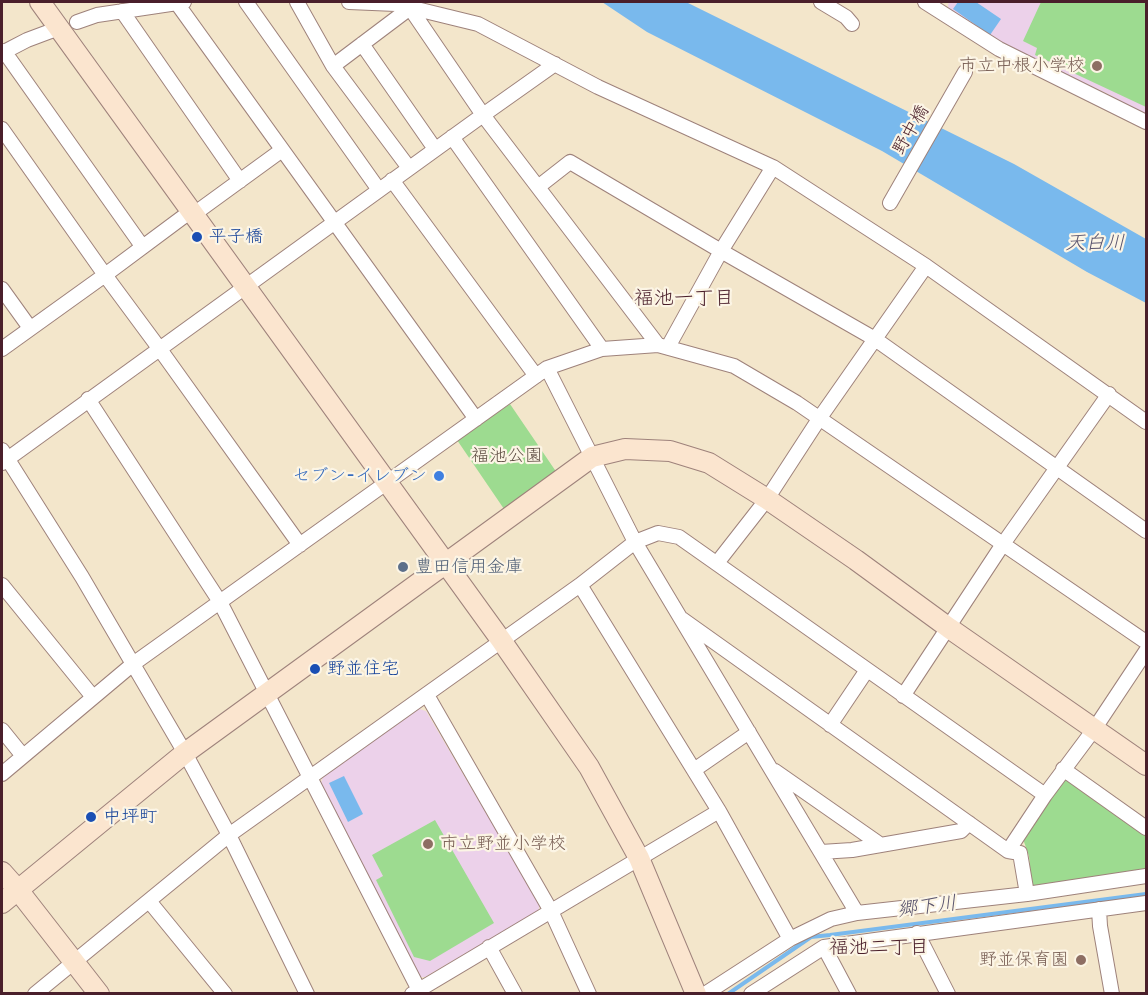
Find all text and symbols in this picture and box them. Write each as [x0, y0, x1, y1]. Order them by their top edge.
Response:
place label: 市立中根小学校 [959, 55, 1085, 77]
marker: 市立中根小学校 [1090, 59, 1104, 73]
street label: 野中橋 [888, 101, 934, 159]
place label: 平子橋 [209, 226, 263, 248]
marker: 平子橋 [190, 230, 204, 244]
water label: 天白川 [1065, 231, 1125, 255]
district label: 福池一丁目 [634, 286, 734, 310]
park label: 福池公園 [471, 445, 543, 467]
place label: セブン-イレブン [292, 465, 427, 487]
marker: セブン-イレブン [432, 469, 446, 483]
place label: 豊田信用金庫 [415, 556, 523, 578]
marker: 豊田信用金庫 [396, 560, 410, 574]
place label: 野並住宅 [327, 658, 399, 680]
marker: 野並住宅 [308, 662, 322, 676]
place label: 中坪町 [103, 806, 157, 828]
marker: 中坪町 [84, 810, 98, 824]
place label: 市立野並小学校 [440, 833, 566, 855]
marker: 市立野並小学校 [421, 837, 435, 851]
water label: 郷下川 [896, 891, 958, 923]
district label: 福池二丁目 [829, 935, 929, 959]
place label: 野並保育園 [979, 949, 1069, 971]
marker: 野並保育園 [1074, 953, 1088, 967]

